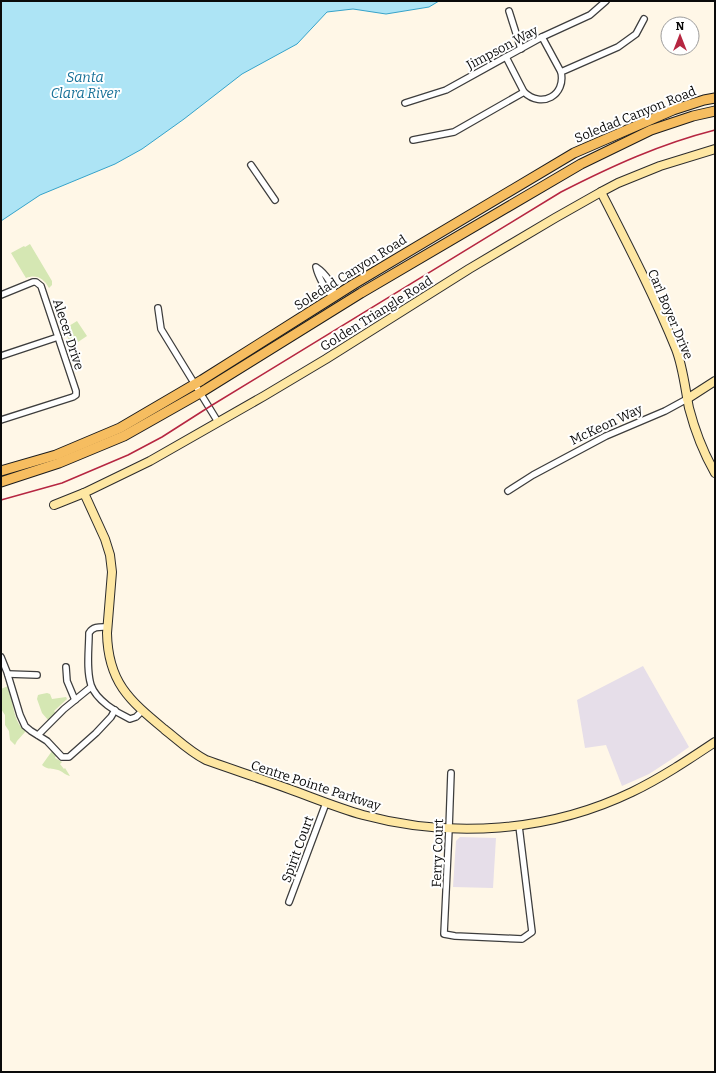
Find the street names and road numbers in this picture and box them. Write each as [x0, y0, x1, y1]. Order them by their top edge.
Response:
street label: Jimpson Way [463, 22, 541, 73]
street label: Soledad Canyon Road [572, 83, 698, 146]
street label: Soledad Canyon Road [291, 232, 409, 313]
street label: Carl Boyer Drive [645, 267, 696, 362]
street label: Golden Triangle Road [317, 273, 435, 354]
street label: Alecer Drive [50, 297, 87, 372]
street label: McKeon Way [568, 401, 645, 448]
street label: Centre Pointe Parkway [249, 757, 383, 814]
street label: Spirit Court [278, 814, 317, 885]
street label: Ferry Court [429, 818, 446, 888]

